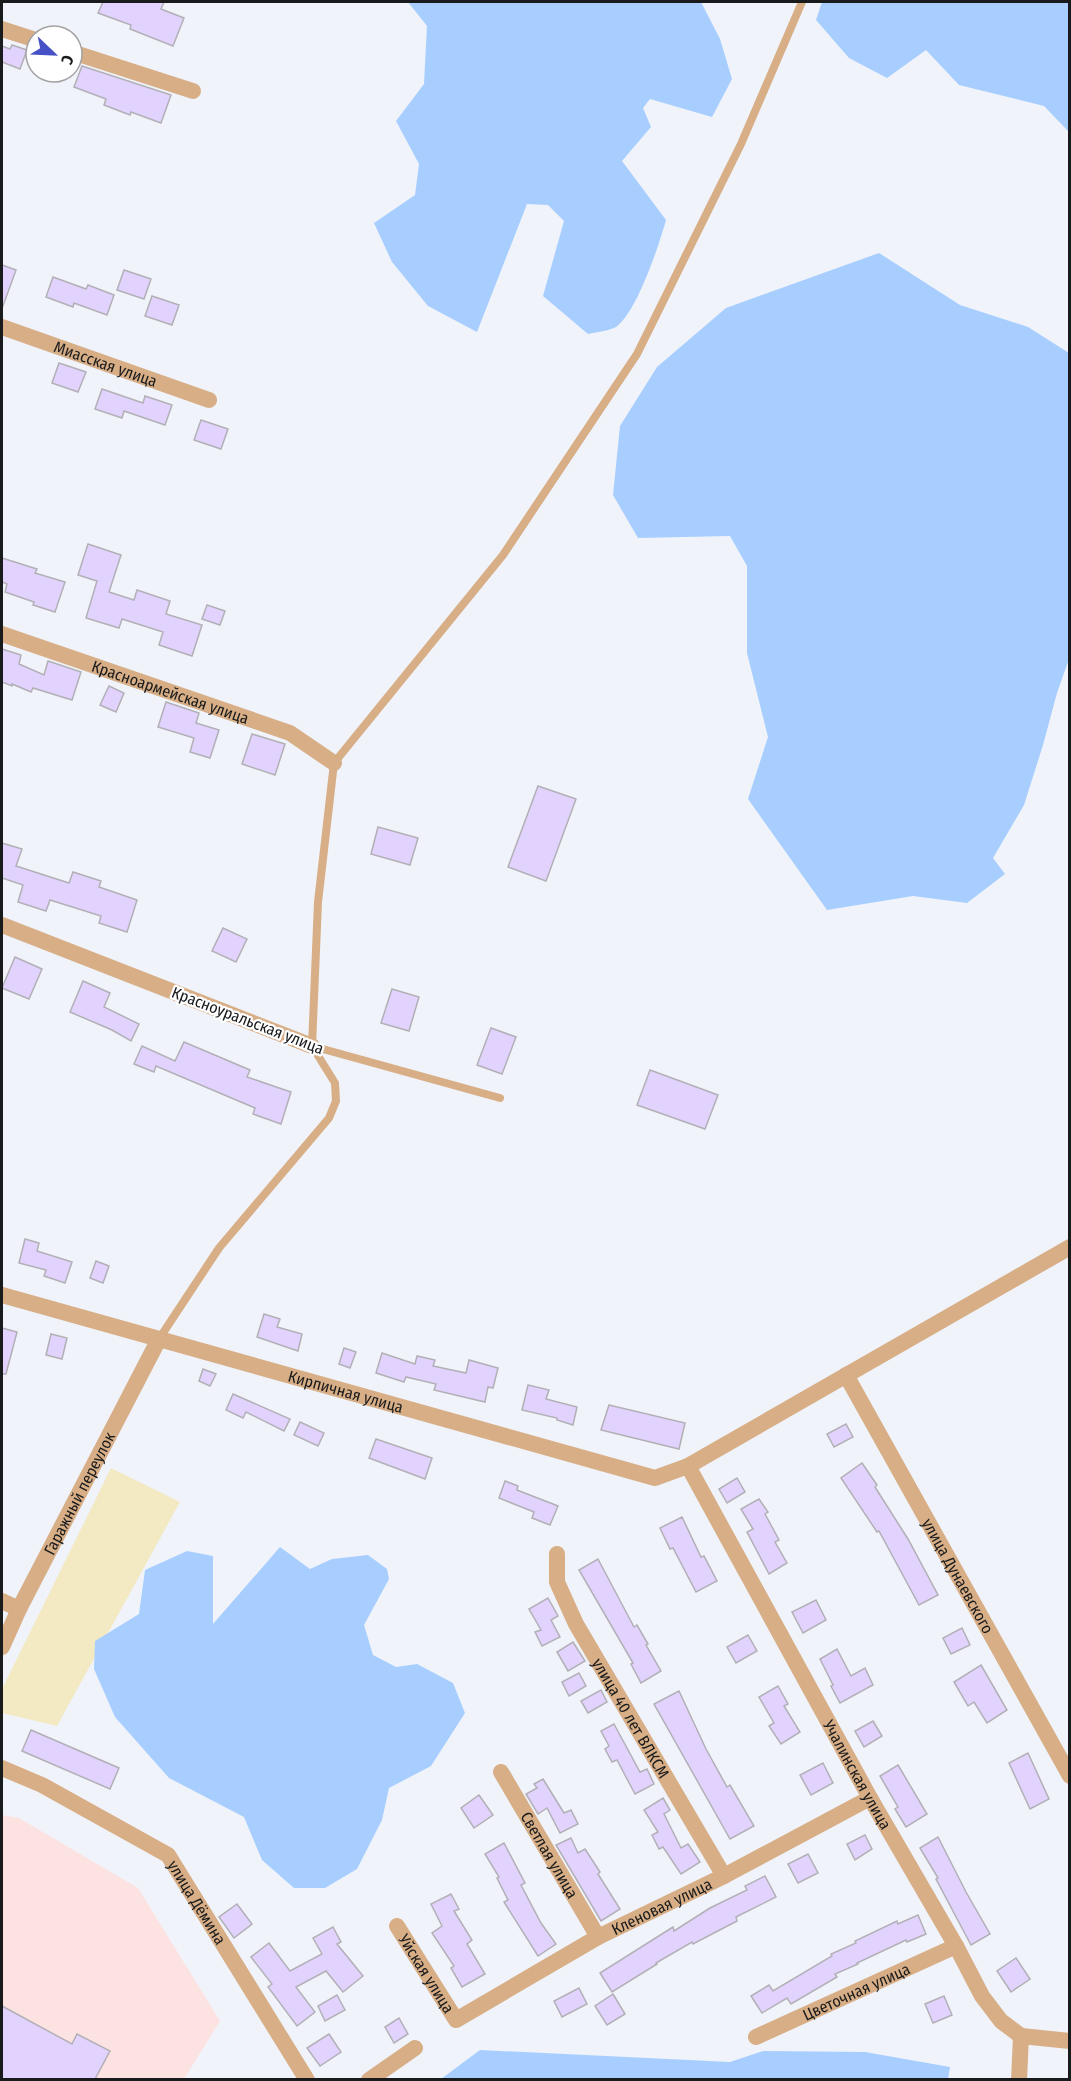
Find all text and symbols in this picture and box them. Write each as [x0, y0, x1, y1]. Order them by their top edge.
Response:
north arrow [24, 24, 84, 84]
text: С [57, 52, 78, 68]
street label: Миасская улица [51, 337, 160, 391]
street label: Красноармейская улица [89, 657, 251, 728]
street label: Красноуральская улица [169, 983, 327, 1058]
street label: Кирпичная улица [286, 1367, 406, 1417]
street label: Гаражный переулок [40, 1429, 119, 1558]
street label: улица Дунаевского [918, 1515, 997, 1637]
street label: улица 40 лет ВЛКСМ [588, 1655, 673, 1782]
street label: Учалинская улица [819, 1716, 895, 1833]
street label: Светлая улица [516, 1808, 582, 1902]
street label: улица Дёмина [164, 1857, 230, 1948]
street label: Кленовая улица [608, 1874, 715, 1939]
street label: Уйская улица [394, 1930, 458, 2017]
street label: Цветочная улица [800, 1959, 913, 2025]

